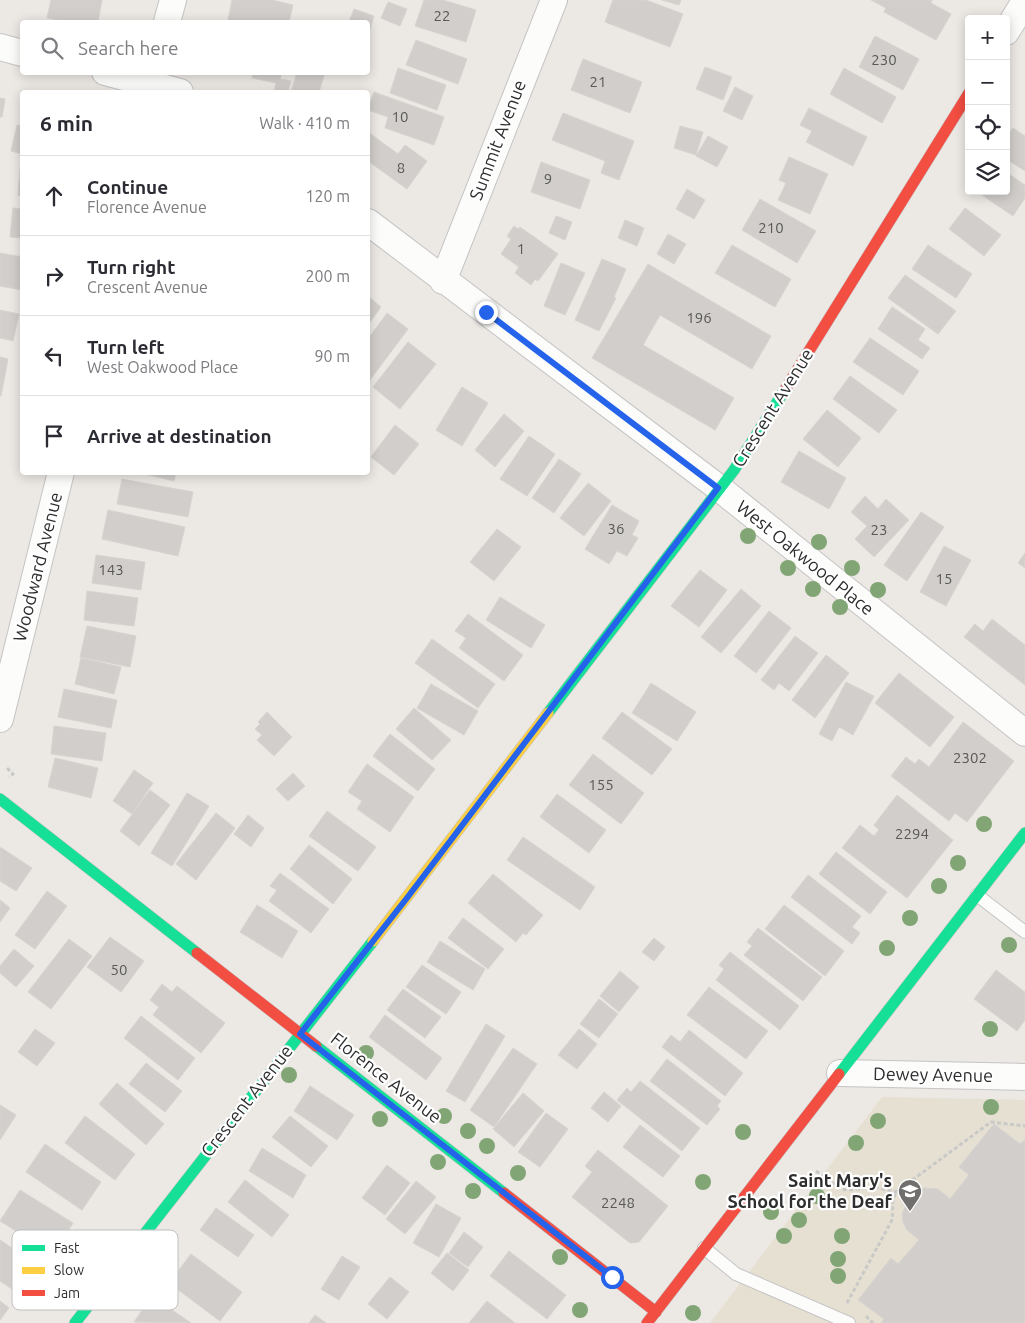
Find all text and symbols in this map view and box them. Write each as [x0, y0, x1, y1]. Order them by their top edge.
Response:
house number: 22 [434, 7, 450, 24]
map controls [965, 15, 1010, 195]
button: + [965, 15, 1010, 60]
search box [20, 20, 370, 75]
icon: search [38, 34, 66, 62]
text: Search here [78, 37, 178, 59]
house number: 230 [871, 51, 897, 68]
button: − [965, 60, 1010, 105]
house number: 21 [590, 73, 606, 90]
street label: Summit Avenue [465, 77, 529, 203]
button: locate [965, 105, 1010, 150]
house number: 10 [392, 108, 408, 125]
text: 6 min [40, 111, 93, 135]
text: Walk · 410 m [259, 114, 350, 132]
button: layers [965, 150, 1010, 195]
house number: 8 [397, 159, 405, 176]
house number: 9 [544, 170, 552, 187]
text: Continue [87, 176, 168, 198]
icon: ahead [40, 182, 68, 210]
text: 120 m [305, 187, 350, 205]
text: Florence Avenue [87, 198, 207, 216]
house number: 210 [758, 219, 784, 236]
house number: 1 [517, 240, 525, 257]
text: Turn right [87, 256, 175, 278]
icon: right [40, 262, 68, 290]
text: 200 m [305, 267, 350, 285]
text: Crescent Avenue [87, 278, 208, 296]
route end [475, 301, 498, 324]
house number: 196 [686, 309, 712, 326]
text: Turn left [87, 336, 165, 358]
icon: left [40, 342, 68, 370]
street label: Crescent Avenue [728, 345, 817, 470]
text: 90 m [314, 347, 350, 365]
text: West Oakwood Place [87, 358, 238, 376]
icon: arrive [40, 422, 68, 450]
text: Arrive at destination [87, 425, 272, 447]
street label: Woodward Avenue [9, 490, 65, 644]
street label: West Oakwood Place [733, 496, 878, 619]
house number: 36 [608, 520, 624, 537]
house number: 23 [871, 521, 887, 538]
house number: 143 [98, 561, 124, 578]
house number: 15 [936, 570, 952, 587]
house number: 2302 [953, 749, 987, 766]
house number: 155 [588, 776, 614, 793]
house number: 2294 [895, 825, 929, 842]
house number: 50 [111, 961, 127, 978]
street label: Florence Avenue [327, 1028, 446, 1127]
street label: Crescent Avenue [196, 1041, 296, 1160]
street label: Dewey Avenue [873, 1063, 993, 1085]
place label: Saint Mary's School for the Deaf [728, 1170, 893, 1211]
school or university icon: Saint Mary's School for the Deaf [897, 1178, 923, 1212]
house number: 2248 [601, 1194, 635, 1211]
legend [12, 1230, 178, 1310]
text: Fast [54, 1240, 80, 1256]
text: Slow [54, 1262, 84, 1278]
route start [601, 1266, 624, 1289]
text: Jam [54, 1285, 80, 1301]

